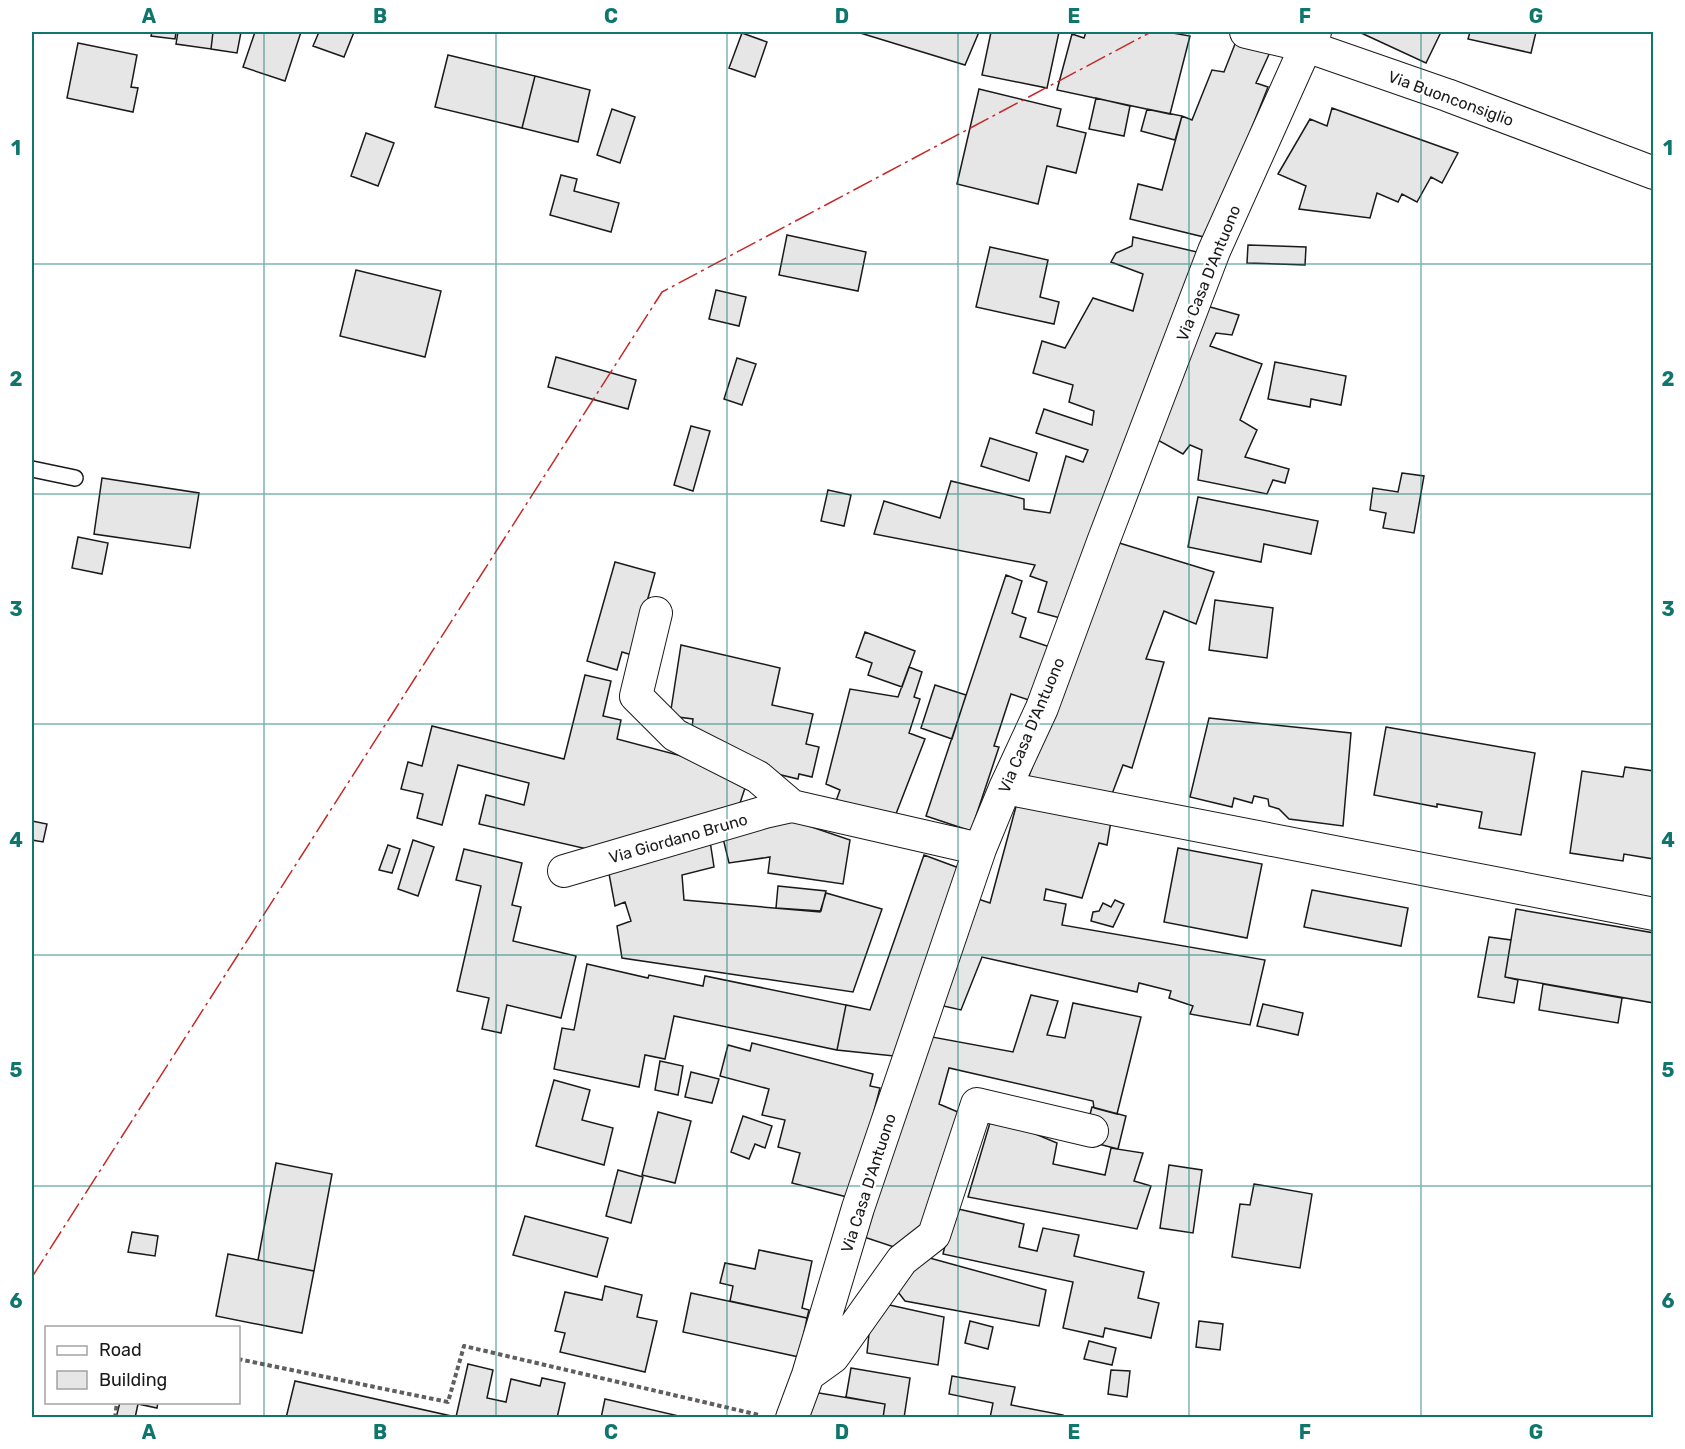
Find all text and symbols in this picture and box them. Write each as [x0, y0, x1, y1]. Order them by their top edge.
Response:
text: A [142, 4, 157, 28]
text: B [373, 4, 387, 28]
text: C [604, 4, 618, 28]
text: D [835, 4, 849, 28]
text: E [1068, 4, 1080, 28]
text: F [1299, 4, 1311, 28]
text: G [1529, 4, 1543, 28]
street label: Via Buonconsiglio [1385, 67, 1516, 130]
text: 1 [11, 136, 21, 160]
text: 1 [1663, 136, 1673, 160]
street label: Via Casa D'Antuono [1172, 202, 1244, 344]
text: 2 [10, 367, 23, 391]
text: 2 [1662, 367, 1675, 391]
text: 3 [9, 597, 23, 621]
text: 3 [1661, 597, 1675, 621]
street label: Via Casa D'Antuono [994, 655, 1069, 796]
street label: Via Giordano Bruno [607, 810, 750, 867]
text: 4 [9, 828, 23, 852]
text: 4 [1661, 828, 1675, 852]
text: 5 [10, 1058, 23, 1082]
text: 5 [1662, 1058, 1675, 1082]
street label: Via Casa D'Antuono [837, 1111, 900, 1255]
text: 6 [9, 1289, 23, 1313]
text: 6 [1661, 1289, 1675, 1313]
legend [45, 1326, 240, 1404]
text: Road [99, 1339, 142, 1361]
text: Building [99, 1369, 167, 1391]
text: A [142, 1420, 157, 1444]
text: B [373, 1420, 387, 1444]
text: C [604, 1420, 618, 1444]
text: D [835, 1420, 849, 1444]
text: E [1068, 1420, 1080, 1444]
text: F [1299, 1420, 1311, 1444]
text: G [1529, 1420, 1543, 1444]

